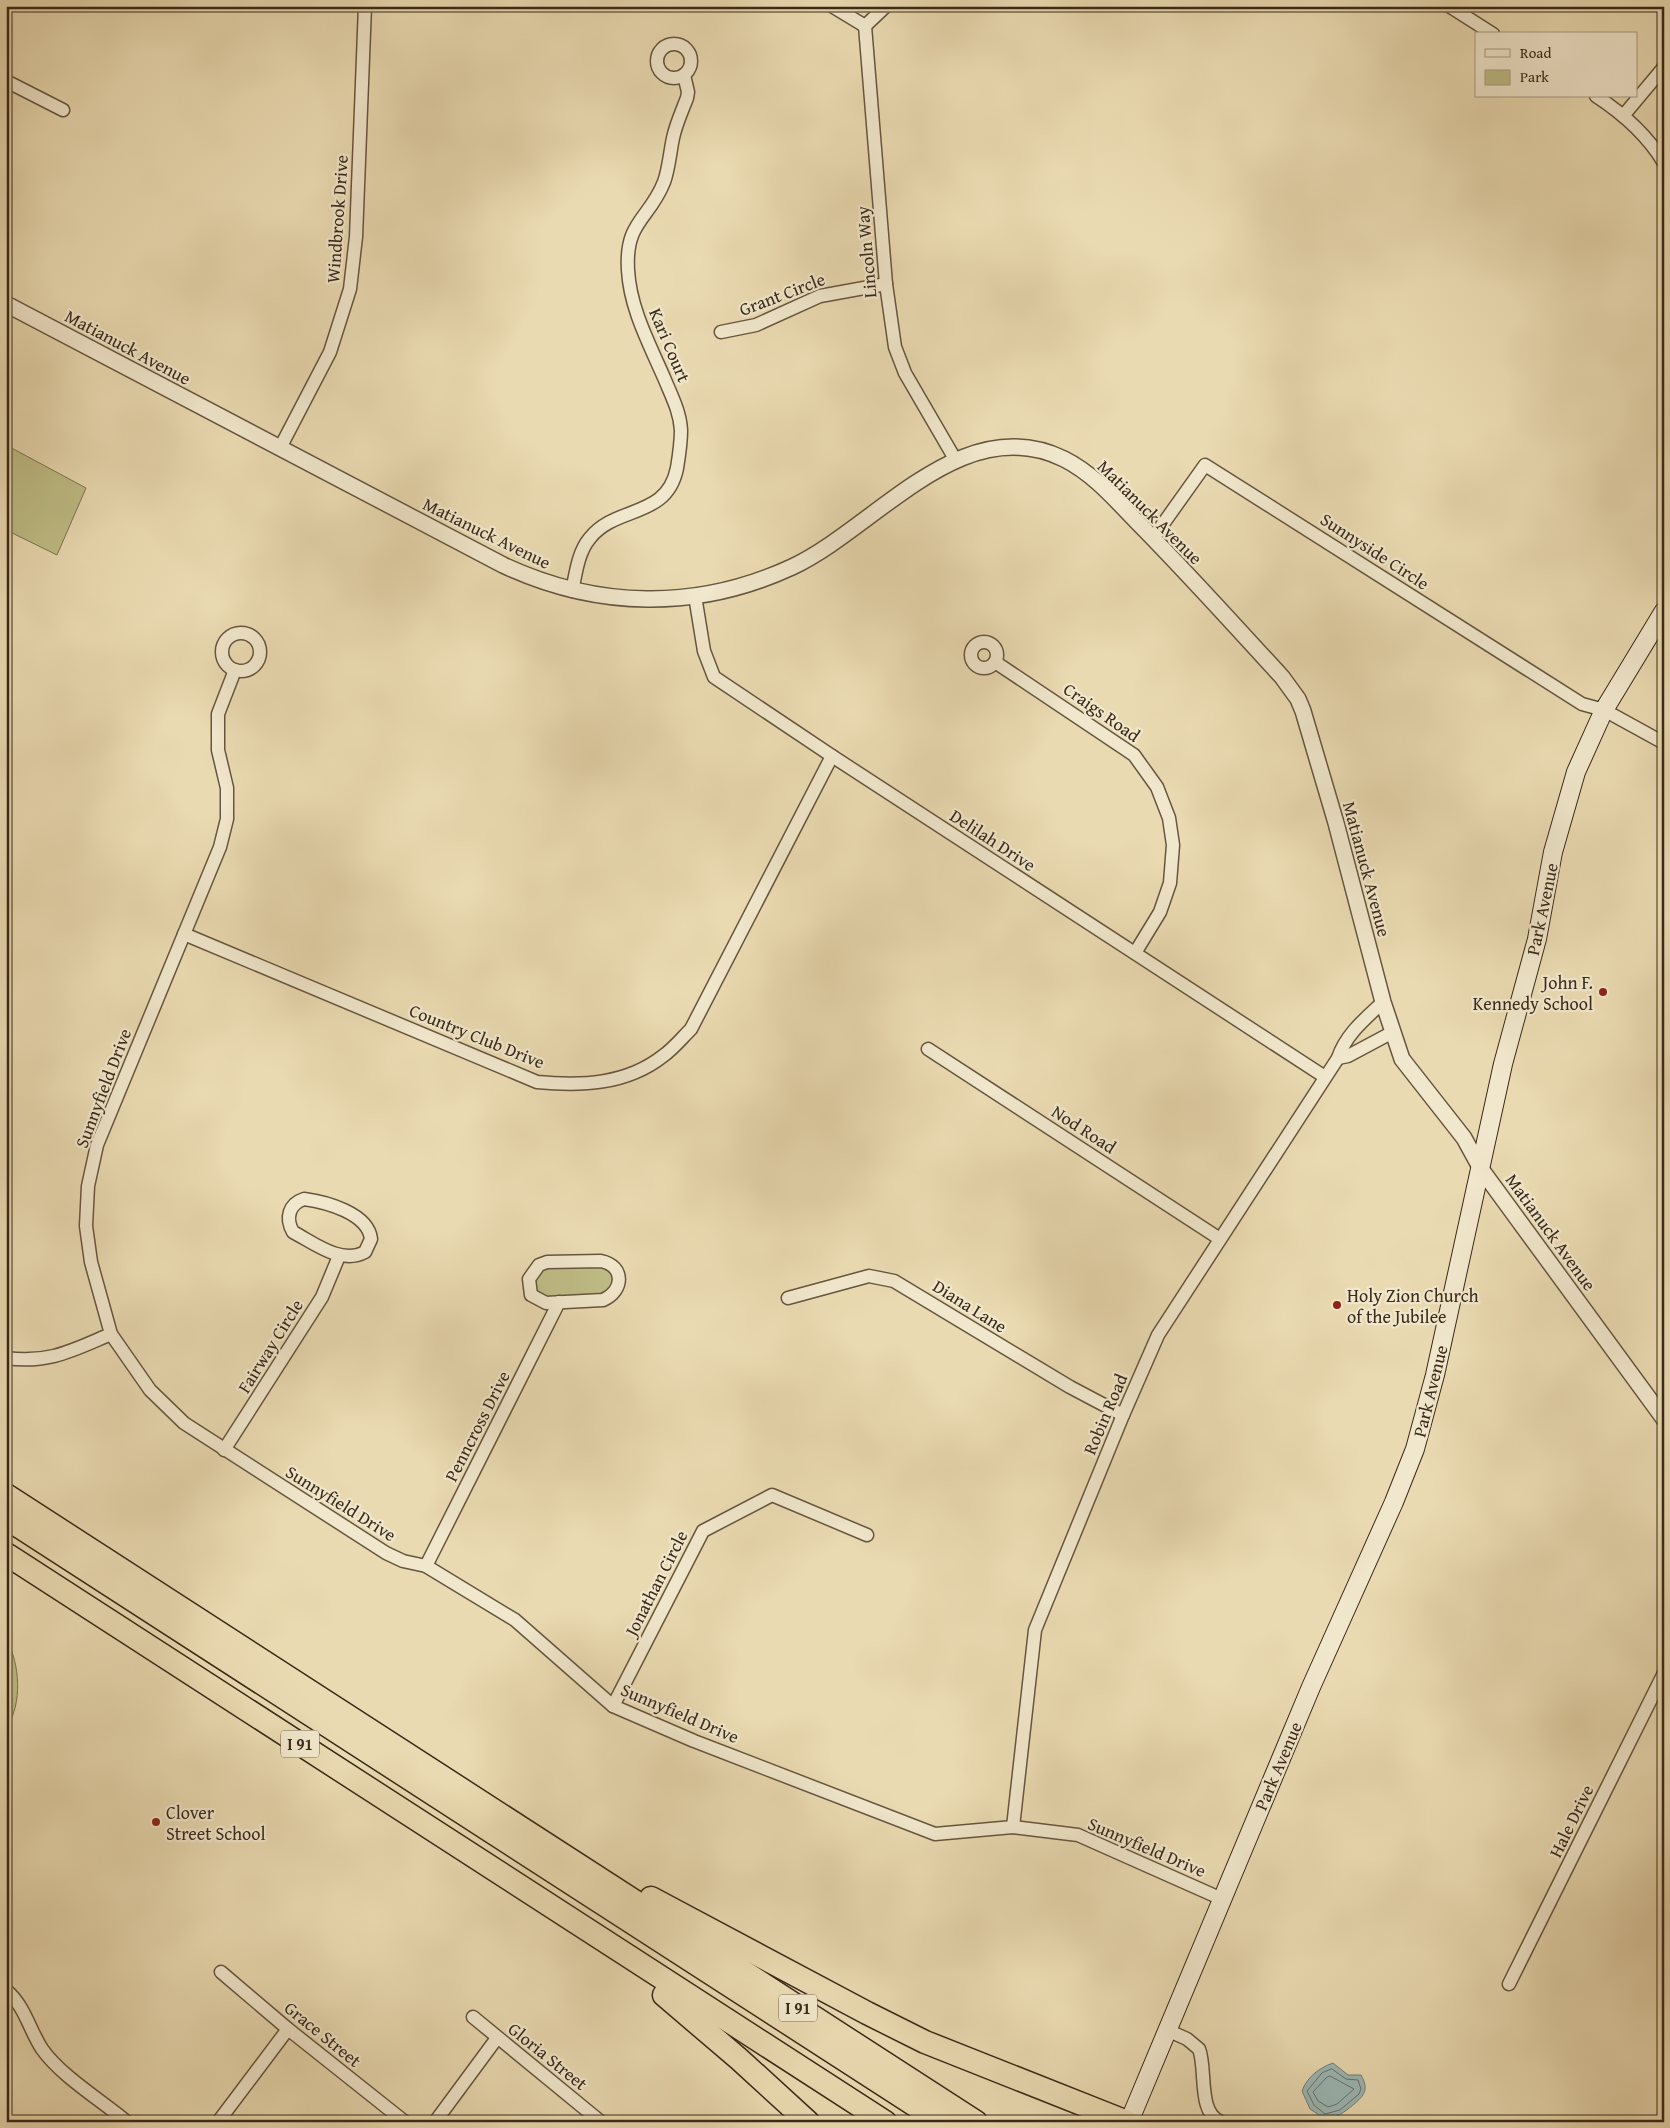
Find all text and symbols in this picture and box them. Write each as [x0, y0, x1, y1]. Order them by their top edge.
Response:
legend [1475, 32, 1638, 98]
text: Road [1520, 42, 1551, 63]
text: Park [1520, 66, 1549, 87]
street label: Windbrook Drive [319, 154, 355, 284]
street label: Lincoln Way [849, 205, 883, 299]
street label: Grant Circle [735, 265, 829, 323]
street label: Matianuck Avenue [60, 302, 196, 392]
street label: Kari Court [642, 304, 698, 387]
street label: Matianuck Avenue [1091, 453, 1209, 571]
street label: Matianuck Avenue [419, 490, 555, 576]
street label: Sunnyside Circle [1315, 506, 1435, 596]
street label: Craigs Road [1058, 676, 1146, 749]
street label: Matianuck Avenue [1336, 798, 1398, 940]
street label: Delilah Drive [945, 802, 1041, 878]
street label: Park Avenue [1519, 860, 1565, 958]
place label: John F. Kennedy School [1473, 969, 1593, 1017]
marker: John F. Kennedy School [1597, 986, 1609, 998]
street label: Country Club Drive [405, 997, 549, 1075]
street label: Sunnyfield Drive [68, 1024, 138, 1152]
street label: Nod Road [1046, 1098, 1122, 1160]
street label: Matianuck Avenue [1499, 1168, 1603, 1296]
street label: Diana Lane [928, 1273, 1012, 1339]
place label: Holy Zion Church of the Jubilee [1347, 1282, 1479, 1330]
street label: Fairway Circle [230, 1294, 310, 1398]
marker: Holy Zion Church of the Jubilee [1331, 1299, 1343, 1311]
street label: Park Avenue [1406, 1342, 1454, 1440]
street label: Penncross Drive [437, 1366, 517, 1486]
street label: Robin Road [1076, 1369, 1134, 1459]
street label: Sunnyfield Drive [280, 1458, 402, 1548]
street label: Jonathan Circle [617, 1525, 694, 1642]
street label: Sunnyfield Drive [617, 1676, 743, 1750]
street label: Park Avenue [1247, 1717, 1309, 1815]
road number: I 91 [281, 1730, 319, 1758]
street label: Hale Drive [1542, 1780, 1600, 1862]
place label: Clover Street School [166, 1799, 266, 1847]
street label: Sunnyfield Drive [1084, 1810, 1210, 1884]
marker: Clover Street School [150, 1816, 162, 1828]
street label: Grace Street [279, 1994, 368, 2074]
road number: I 91 [779, 1995, 817, 2022]
street label: Gloria Street [502, 2016, 594, 2097]

